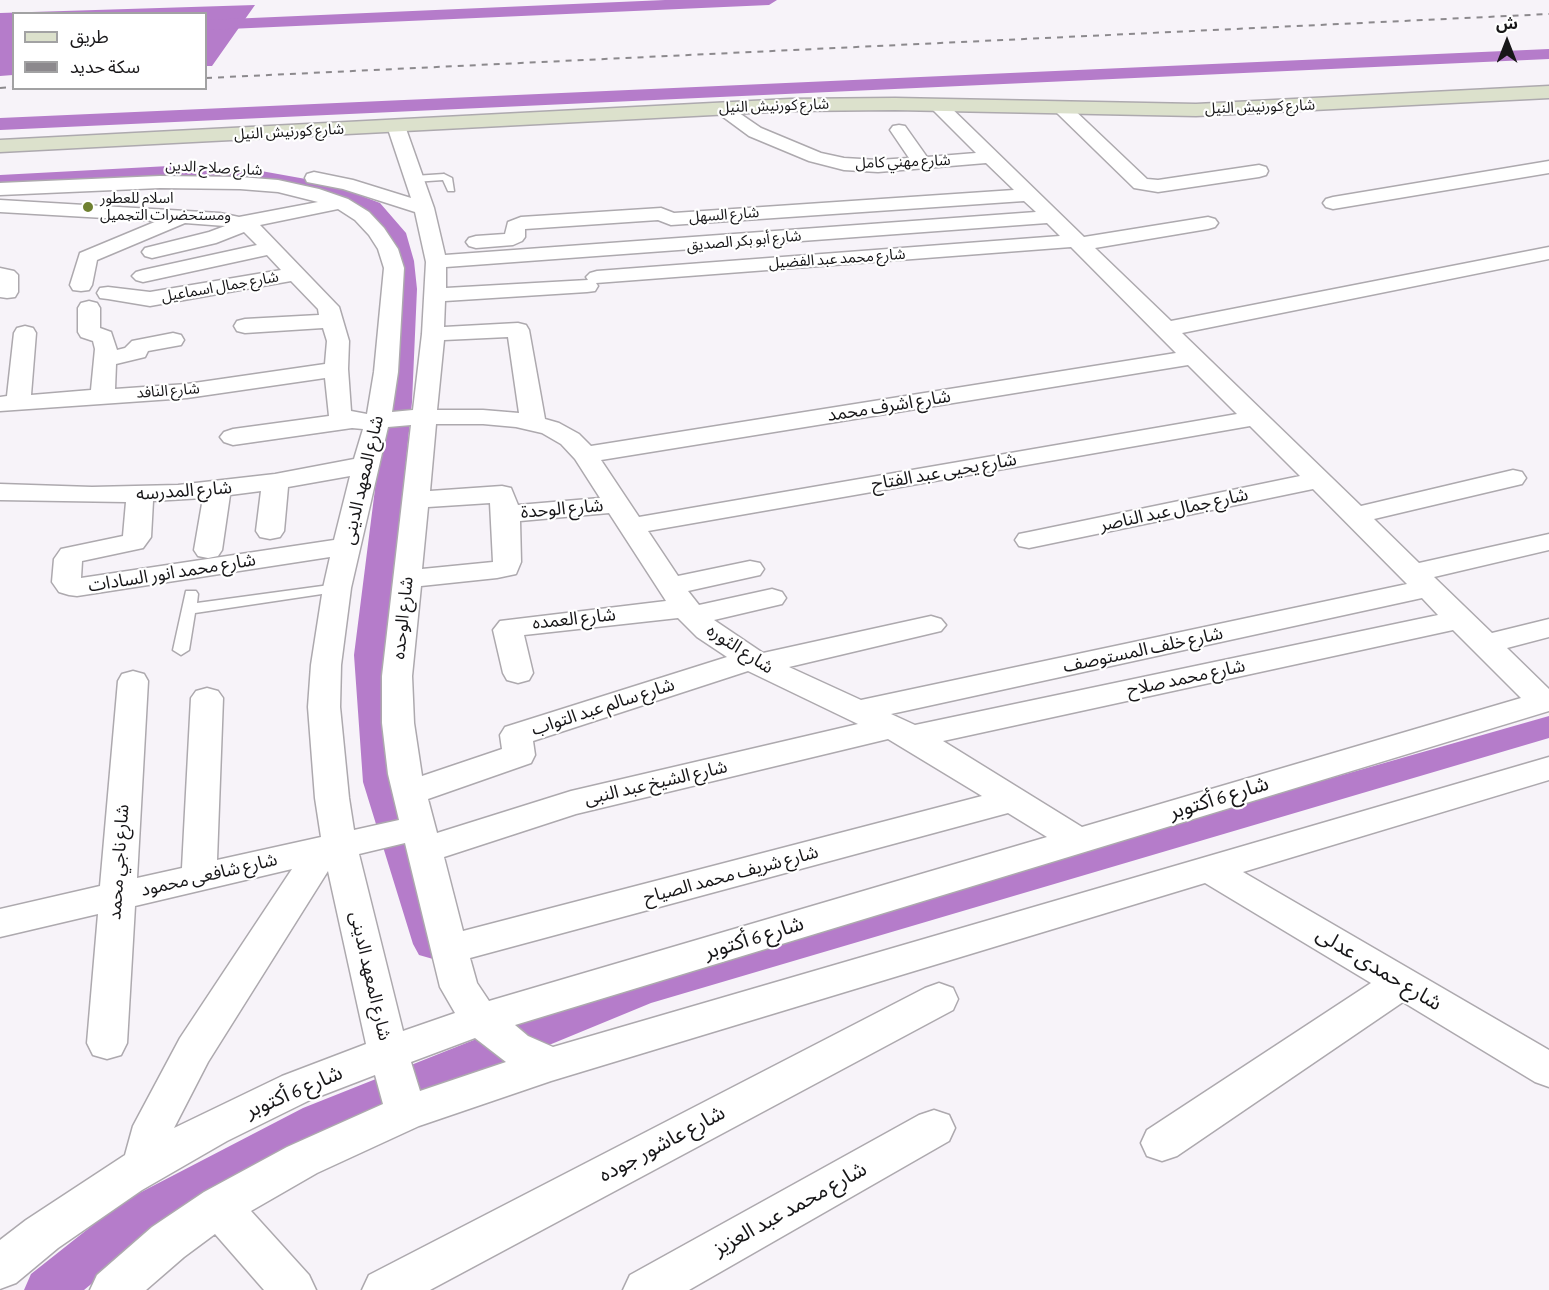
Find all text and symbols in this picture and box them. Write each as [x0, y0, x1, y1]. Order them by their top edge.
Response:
legend [12, 12, 207, 90]
north arrow [1477, 12, 1537, 72]
text: ش [1496, 16, 1518, 32]
text: طريق [70, 29, 109, 47]
text: سكة حديد [70, 59, 140, 77]
street label: شارع كورنيش النيل [719, 95, 829, 117]
street label: شارع كورنيش النيل [1205, 96, 1315, 118]
street label: شارع كورنيش النيل [233, 120, 345, 144]
street label: شارع مهني كامل [855, 151, 951, 173]
street label: شارع صلاح الدين [165, 156, 263, 180]
place label: اسلام للعطور ومستحضرات التجميل [100, 189, 231, 224]
marker: اسلام للعطور ومستحضرات التجميل [81, 200, 95, 214]
street label: شارع السهل [688, 204, 760, 226]
street label: شارع أبو بكر الصديق [686, 227, 802, 255]
street label: شارع محمد عبد الفضيل [768, 245, 906, 273]
street label: شارع جمال اسماعيل [160, 268, 280, 306]
street label: شارع النافد [136, 380, 200, 402]
street label: شارع اشرف محمد [826, 386, 952, 426]
street label: شارع المعهد الدينى [338, 413, 388, 547]
street label: شارع يحيى عبد الفتاح [870, 449, 1018, 495]
street label: شارع المدرسه [135, 477, 233, 505]
street label: شارع جمال عبد الناصر [1098, 484, 1250, 536]
street label: شارع الوحدة [520, 495, 604, 523]
street label: شارع محمد انور السادات [87, 549, 257, 597]
street label: شارع الوحده [388, 576, 418, 660]
street label: شارع العمده [531, 604, 617, 634]
street label: شارع الثوره [702, 619, 778, 679]
street label: شارع خلف المستوصف [1061, 623, 1225, 677]
street label: شارع محمد صلاح [1125, 655, 1247, 701]
street label: شارع سالم عبد التواب [529, 674, 677, 740]
street label: شارع الشيخ عبد النبى [582, 756, 730, 810]
street label: شارع 6 أكتوبر [1166, 771, 1272, 825]
street label: شارع ناجي محمد [104, 803, 134, 921]
street label: شارع شريف محمد الصياح [641, 841, 821, 909]
street label: شارع شافعى محمود [139, 849, 279, 901]
street label: شارع المعهد الدينى [345, 909, 395, 1043]
street label: شارع 6 أكتوبر [701, 911, 807, 965]
street label: شارع حمدى عدلى [1312, 922, 1446, 1016]
street label: شارع 6 أكتوبر [242, 1060, 346, 1124]
street label: شارع عاشور جوده [595, 1100, 729, 1188]
street label: شارع محمد عبد العزيز [709, 1156, 871, 1262]

